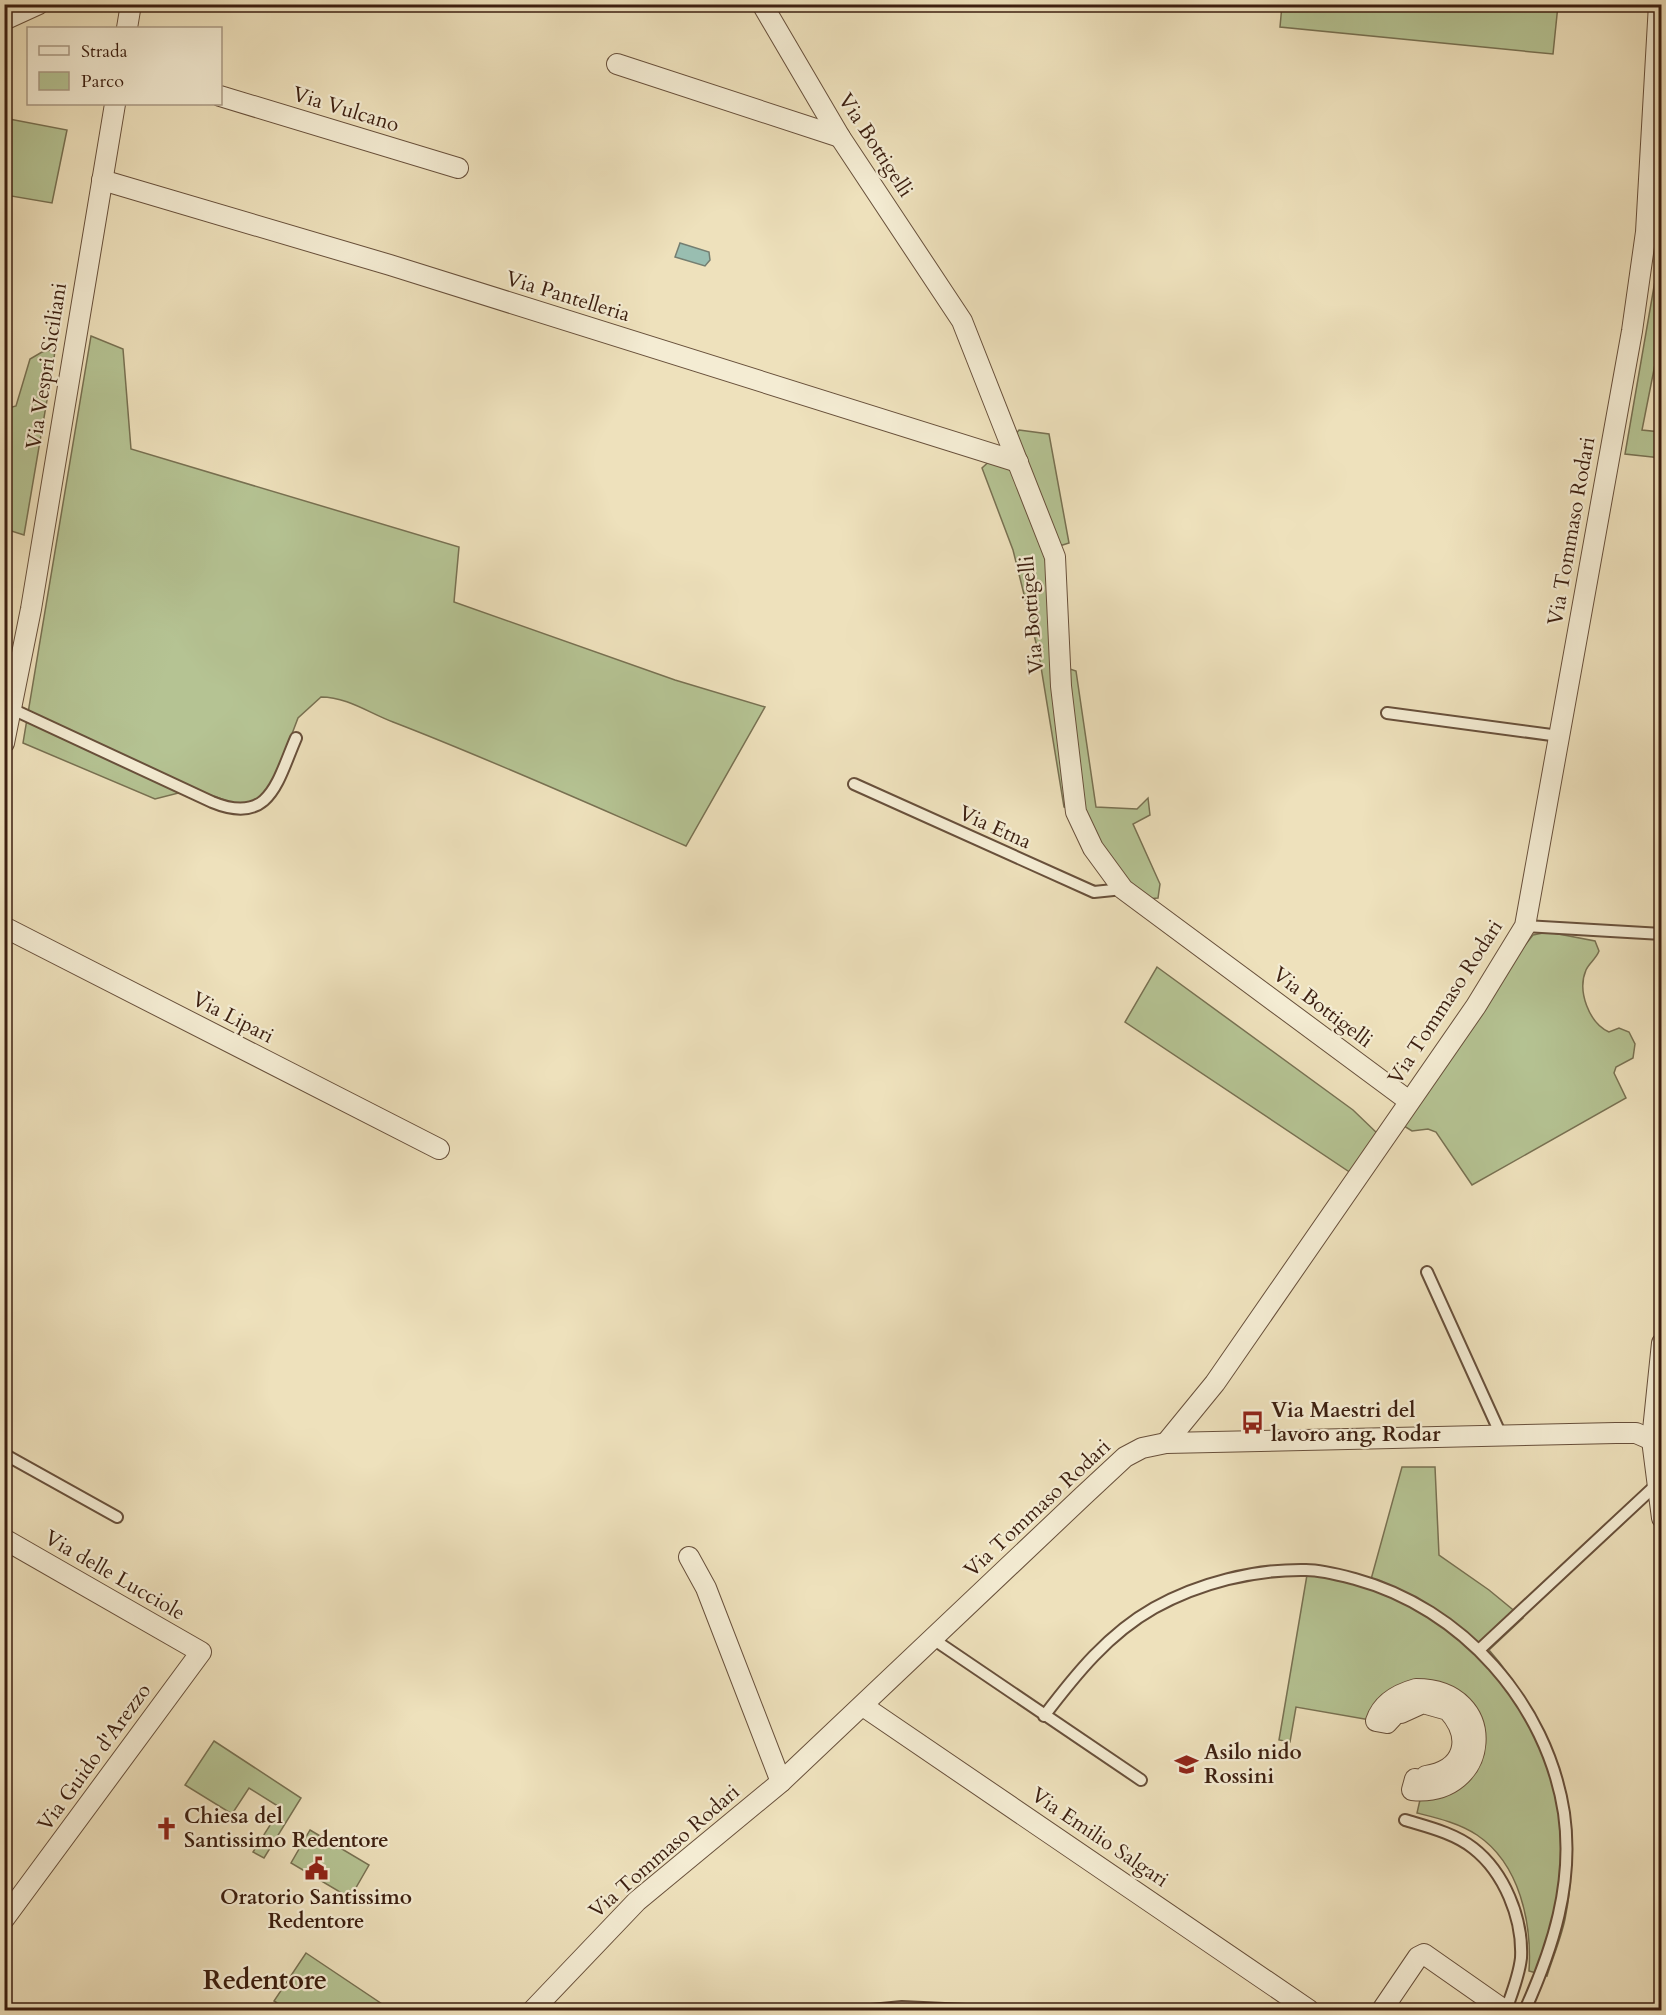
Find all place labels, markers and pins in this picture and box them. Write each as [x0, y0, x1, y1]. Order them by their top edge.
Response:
place label: Via Maestri del lavoro ang. Rodar [1271, 1396, 1441, 1449]
bus stop icon: Via Maestri del lavoro ang. Rodar [1240, 1409, 1266, 1435]
place label: Asilo nido Rossini [1204, 1738, 1302, 1791]
school or university icon: Asilo nido Rossini [1173, 1751, 1199, 1777]
place label: Chiesa del Santissimo Redentore [184, 1802, 389, 1855]
church icon: Chiesa del Santissimo Redentore [153, 1815, 179, 1841]
public building icon: Oratorio Santissimo Redentore [303, 1856, 329, 1882]
place label: Oratorio Santissimo Redentore [220, 1883, 412, 1936]

